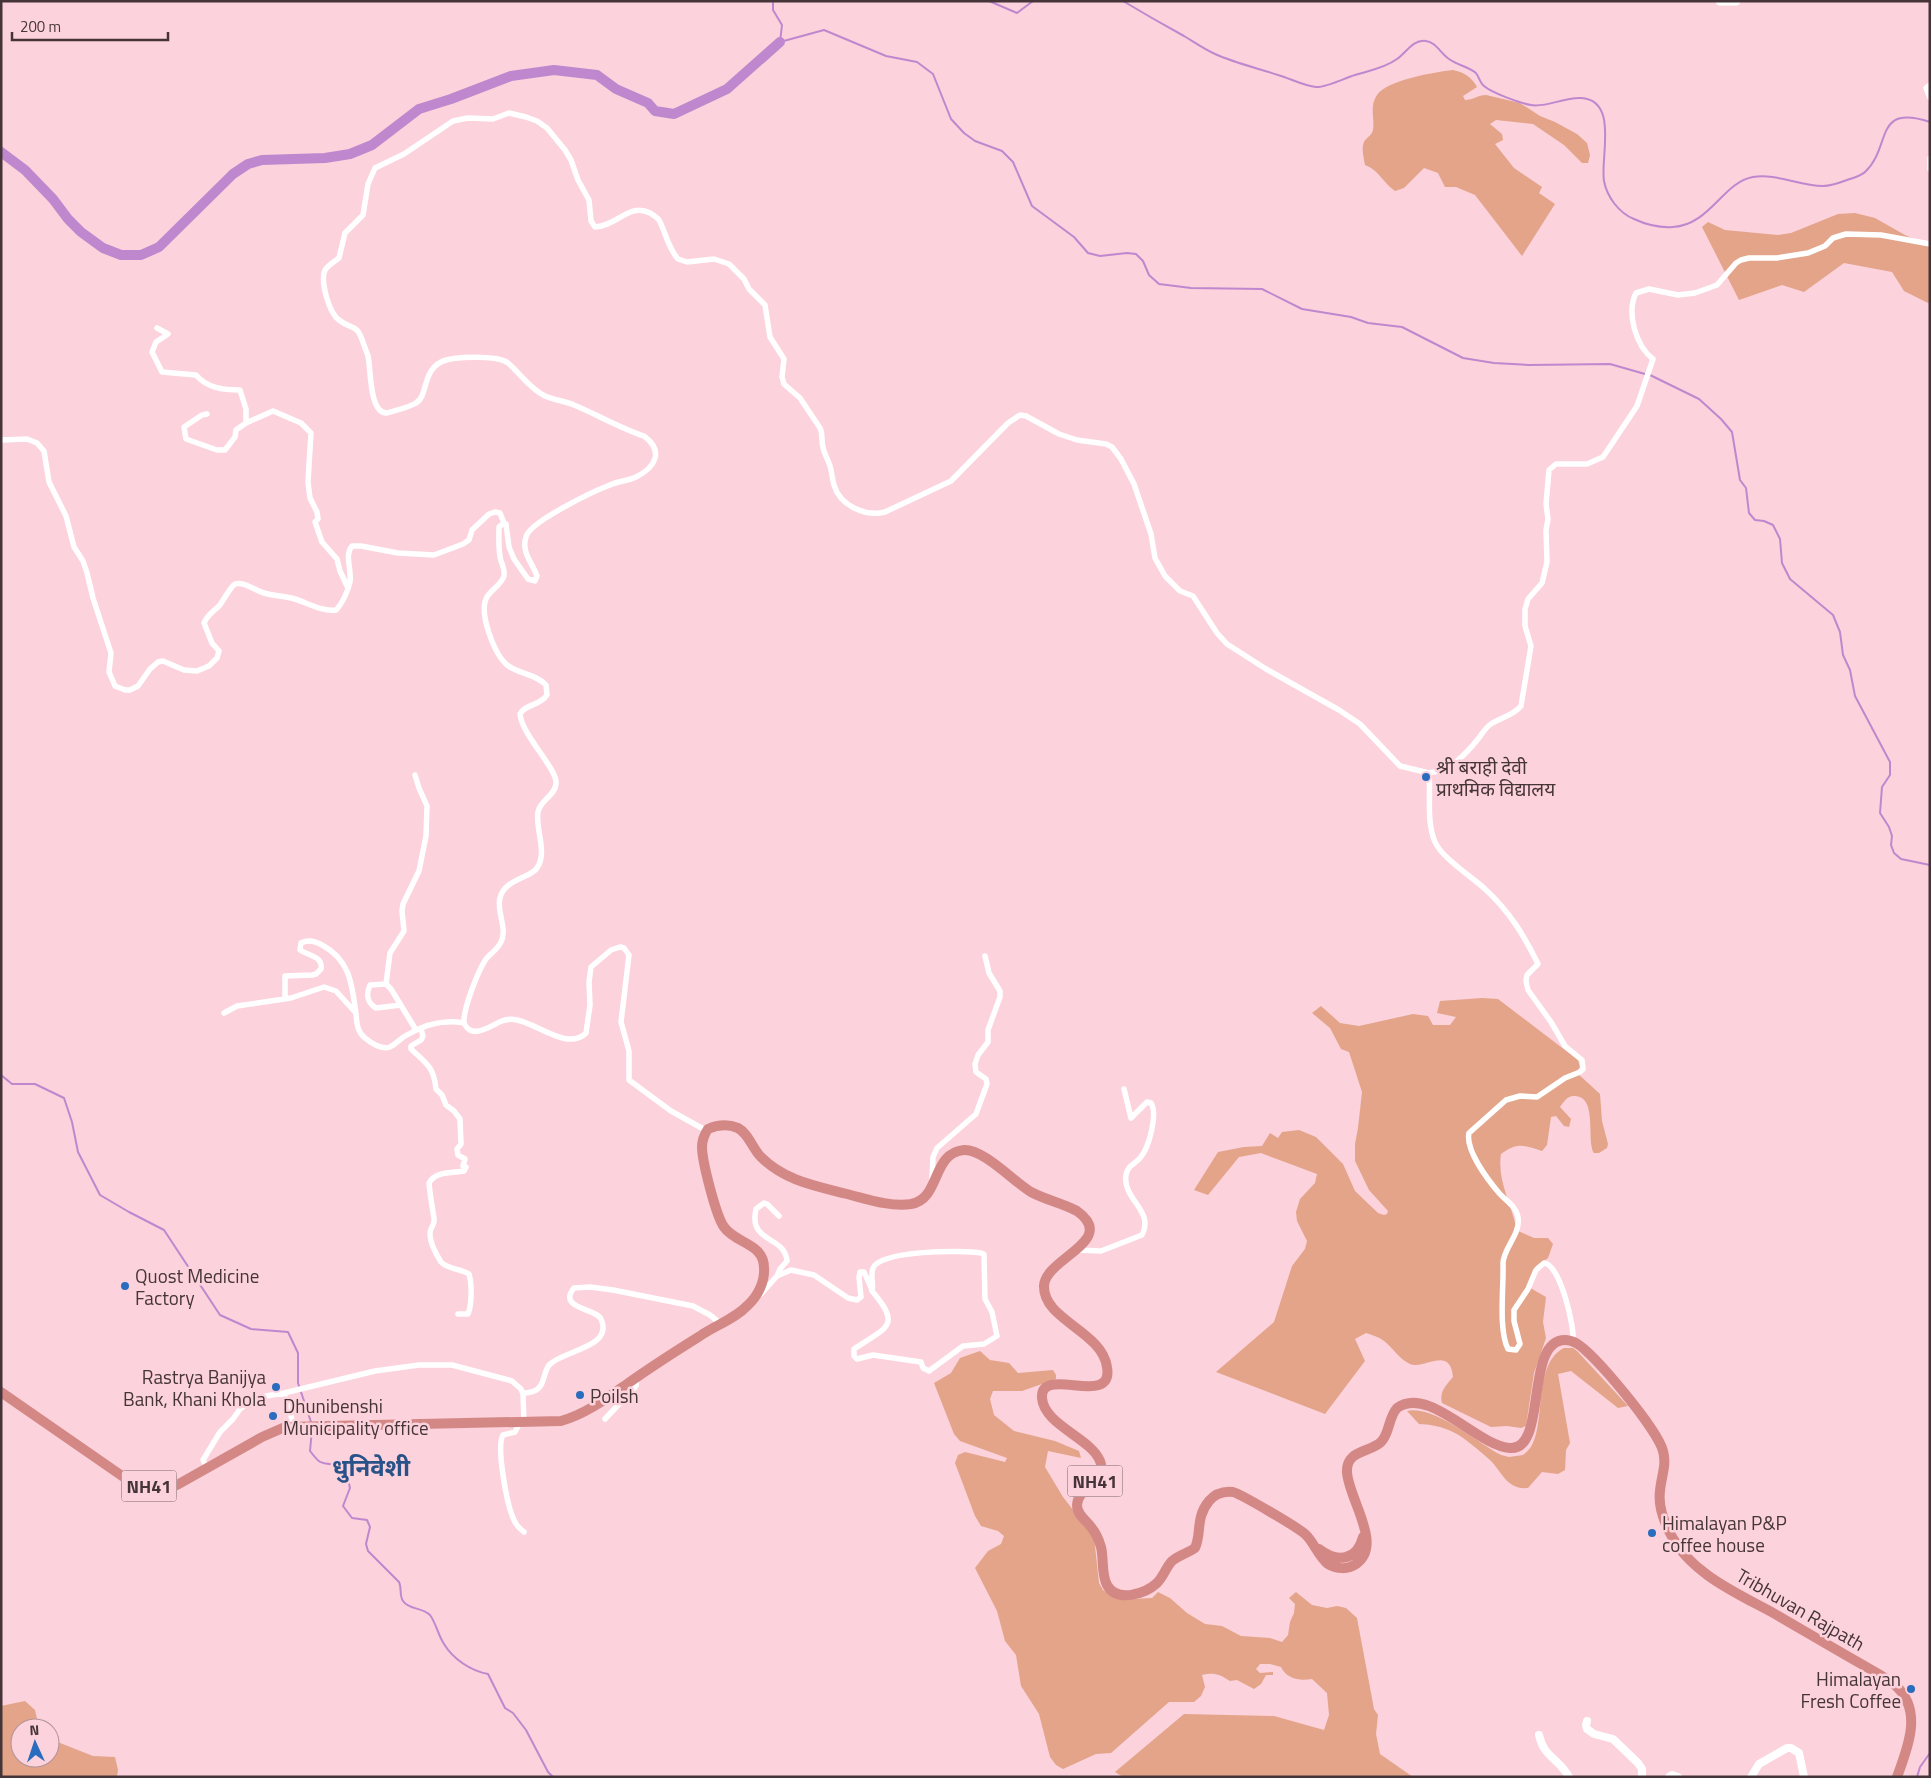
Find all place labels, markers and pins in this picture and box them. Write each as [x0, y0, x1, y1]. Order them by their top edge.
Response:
place label: श्री बराही देवी प्राथमिक विद्यालय [1436, 752, 1556, 803]
marker: श्री बराही देवी प्राथमिक विद्यालय [1420, 771, 1432, 783]
place label: Quost Medicine Factory [135, 1261, 259, 1312]
marker: Quost Medicine Factory [119, 1280, 131, 1292]
place label: Rastrya Banijya Bank, Khani Khola [123, 1362, 266, 1413]
marker: Rastrya Banijya Bank, Khani Khola [270, 1381, 282, 1393]
place label: Poilsh [590, 1381, 639, 1410]
marker: Poilsh [574, 1389, 586, 1401]
place label: Dhunibenshi Municipality office [283, 1391, 429, 1442]
marker: Dhunibenshi Municipality office [267, 1410, 279, 1422]
place label: Himalayan P&P coffee house [1662, 1508, 1787, 1559]
marker: Himalayan P&P coffee house [1646, 1527, 1658, 1539]
place label: Himalayan Fresh Coffee [1800, 1664, 1901, 1715]
marker: Himalayan Fresh Coffee [1905, 1683, 1917, 1695]

